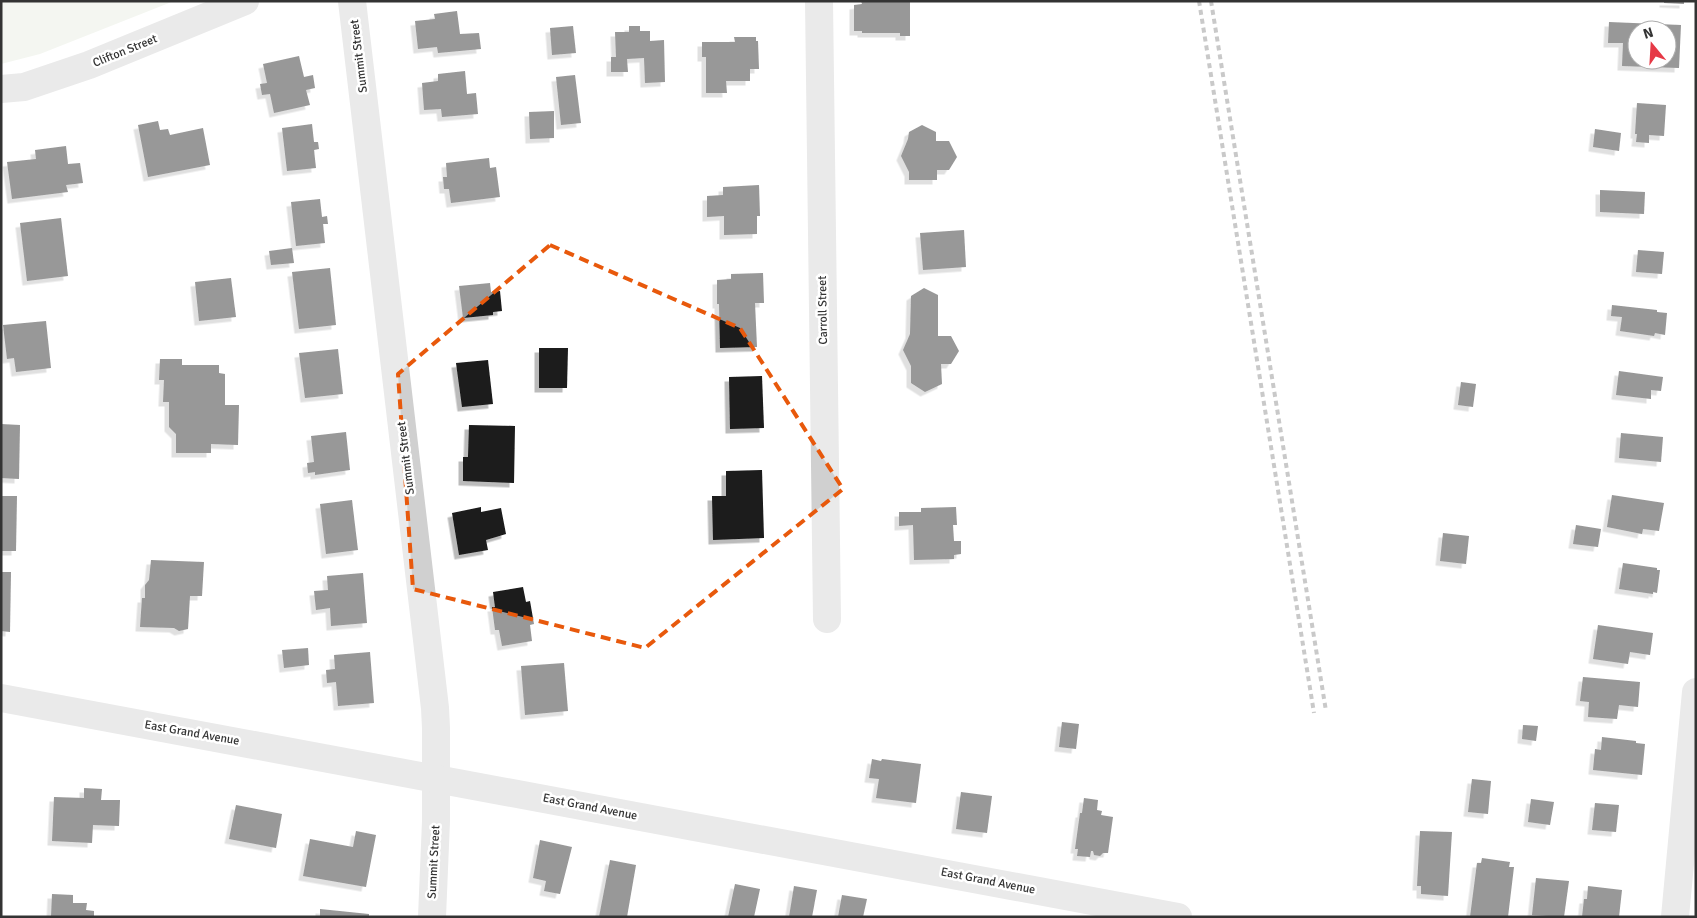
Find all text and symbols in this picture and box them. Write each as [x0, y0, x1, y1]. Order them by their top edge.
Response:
street label: Summit Street [347, 19, 371, 93]
north arrow [1627, 20, 1677, 70]
text: N [1641, 24, 1655, 43]
street label: Clifton Street [91, 31, 159, 71]
street label: Carroll Street [815, 275, 831, 345]
street label: Summit Street [394, 421, 418, 495]
street label: East Grand Avenue [143, 717, 241, 749]
street label: East Grand Avenue [541, 790, 639, 824]
street label: Summit Street [425, 825, 443, 899]
street label: East Grand Avenue [939, 864, 1037, 898]

